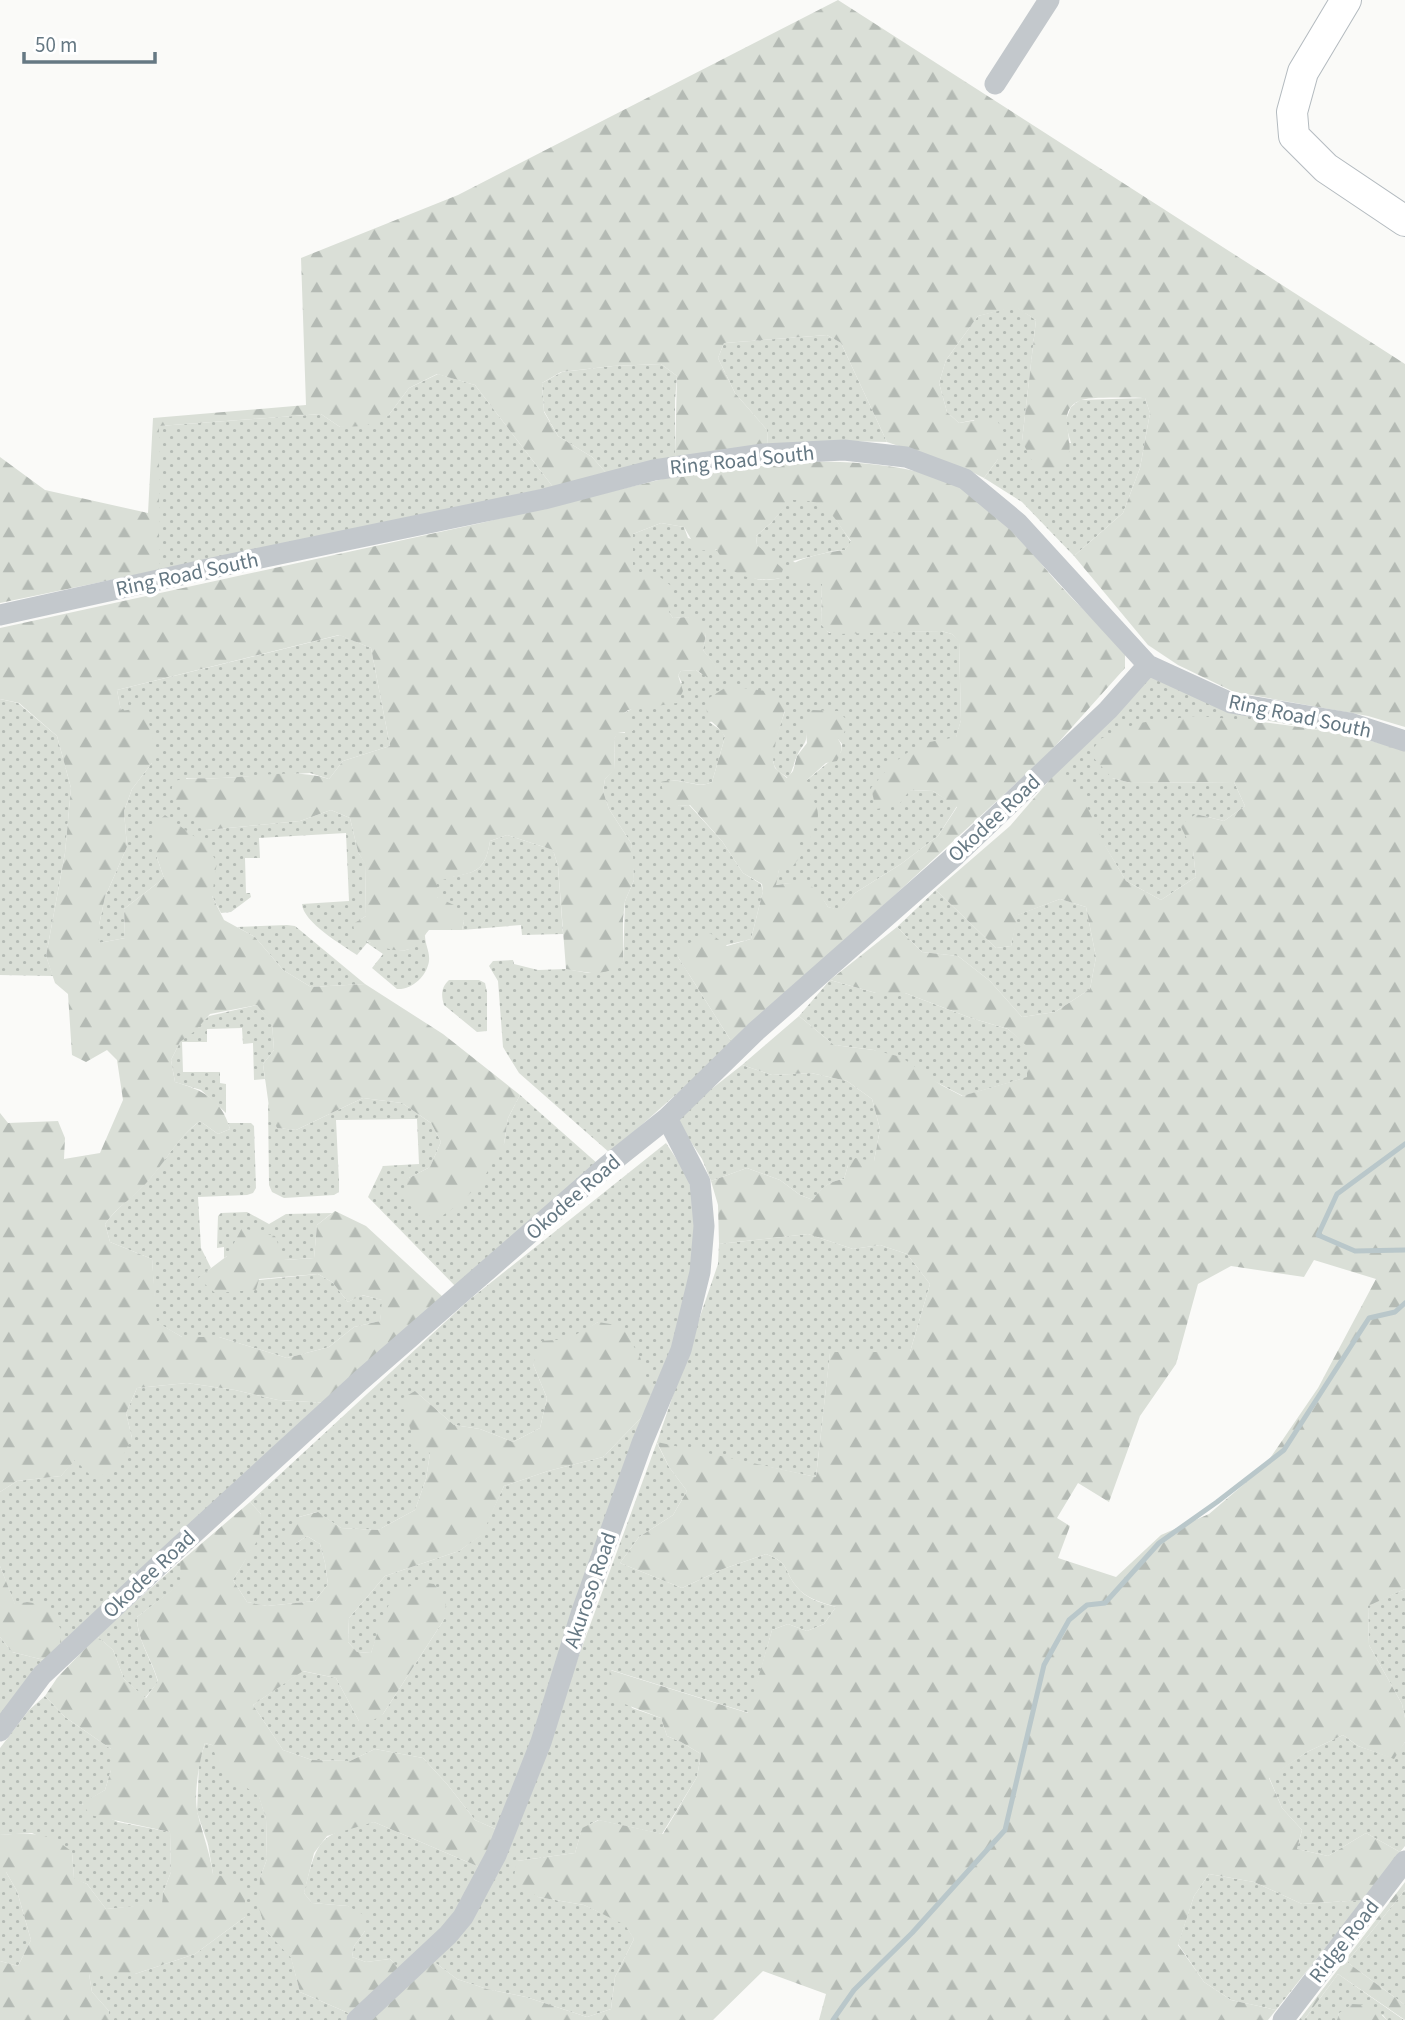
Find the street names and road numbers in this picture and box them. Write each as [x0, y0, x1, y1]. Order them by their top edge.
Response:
street label: Ring Road South [668, 437, 816, 483]
street label: Ring Road South [113, 544, 261, 604]
street label: Ring Road South [1226, 686, 1374, 746]
street label: Okodee Road [941, 767, 1047, 869]
street label: Okodee Road [519, 1147, 627, 1247]
street label: Okodee Road [96, 1523, 202, 1625]
street label: Akuroso Road [556, 1528, 624, 1652]
street label: Ridge Road [1302, 1893, 1386, 1989]

